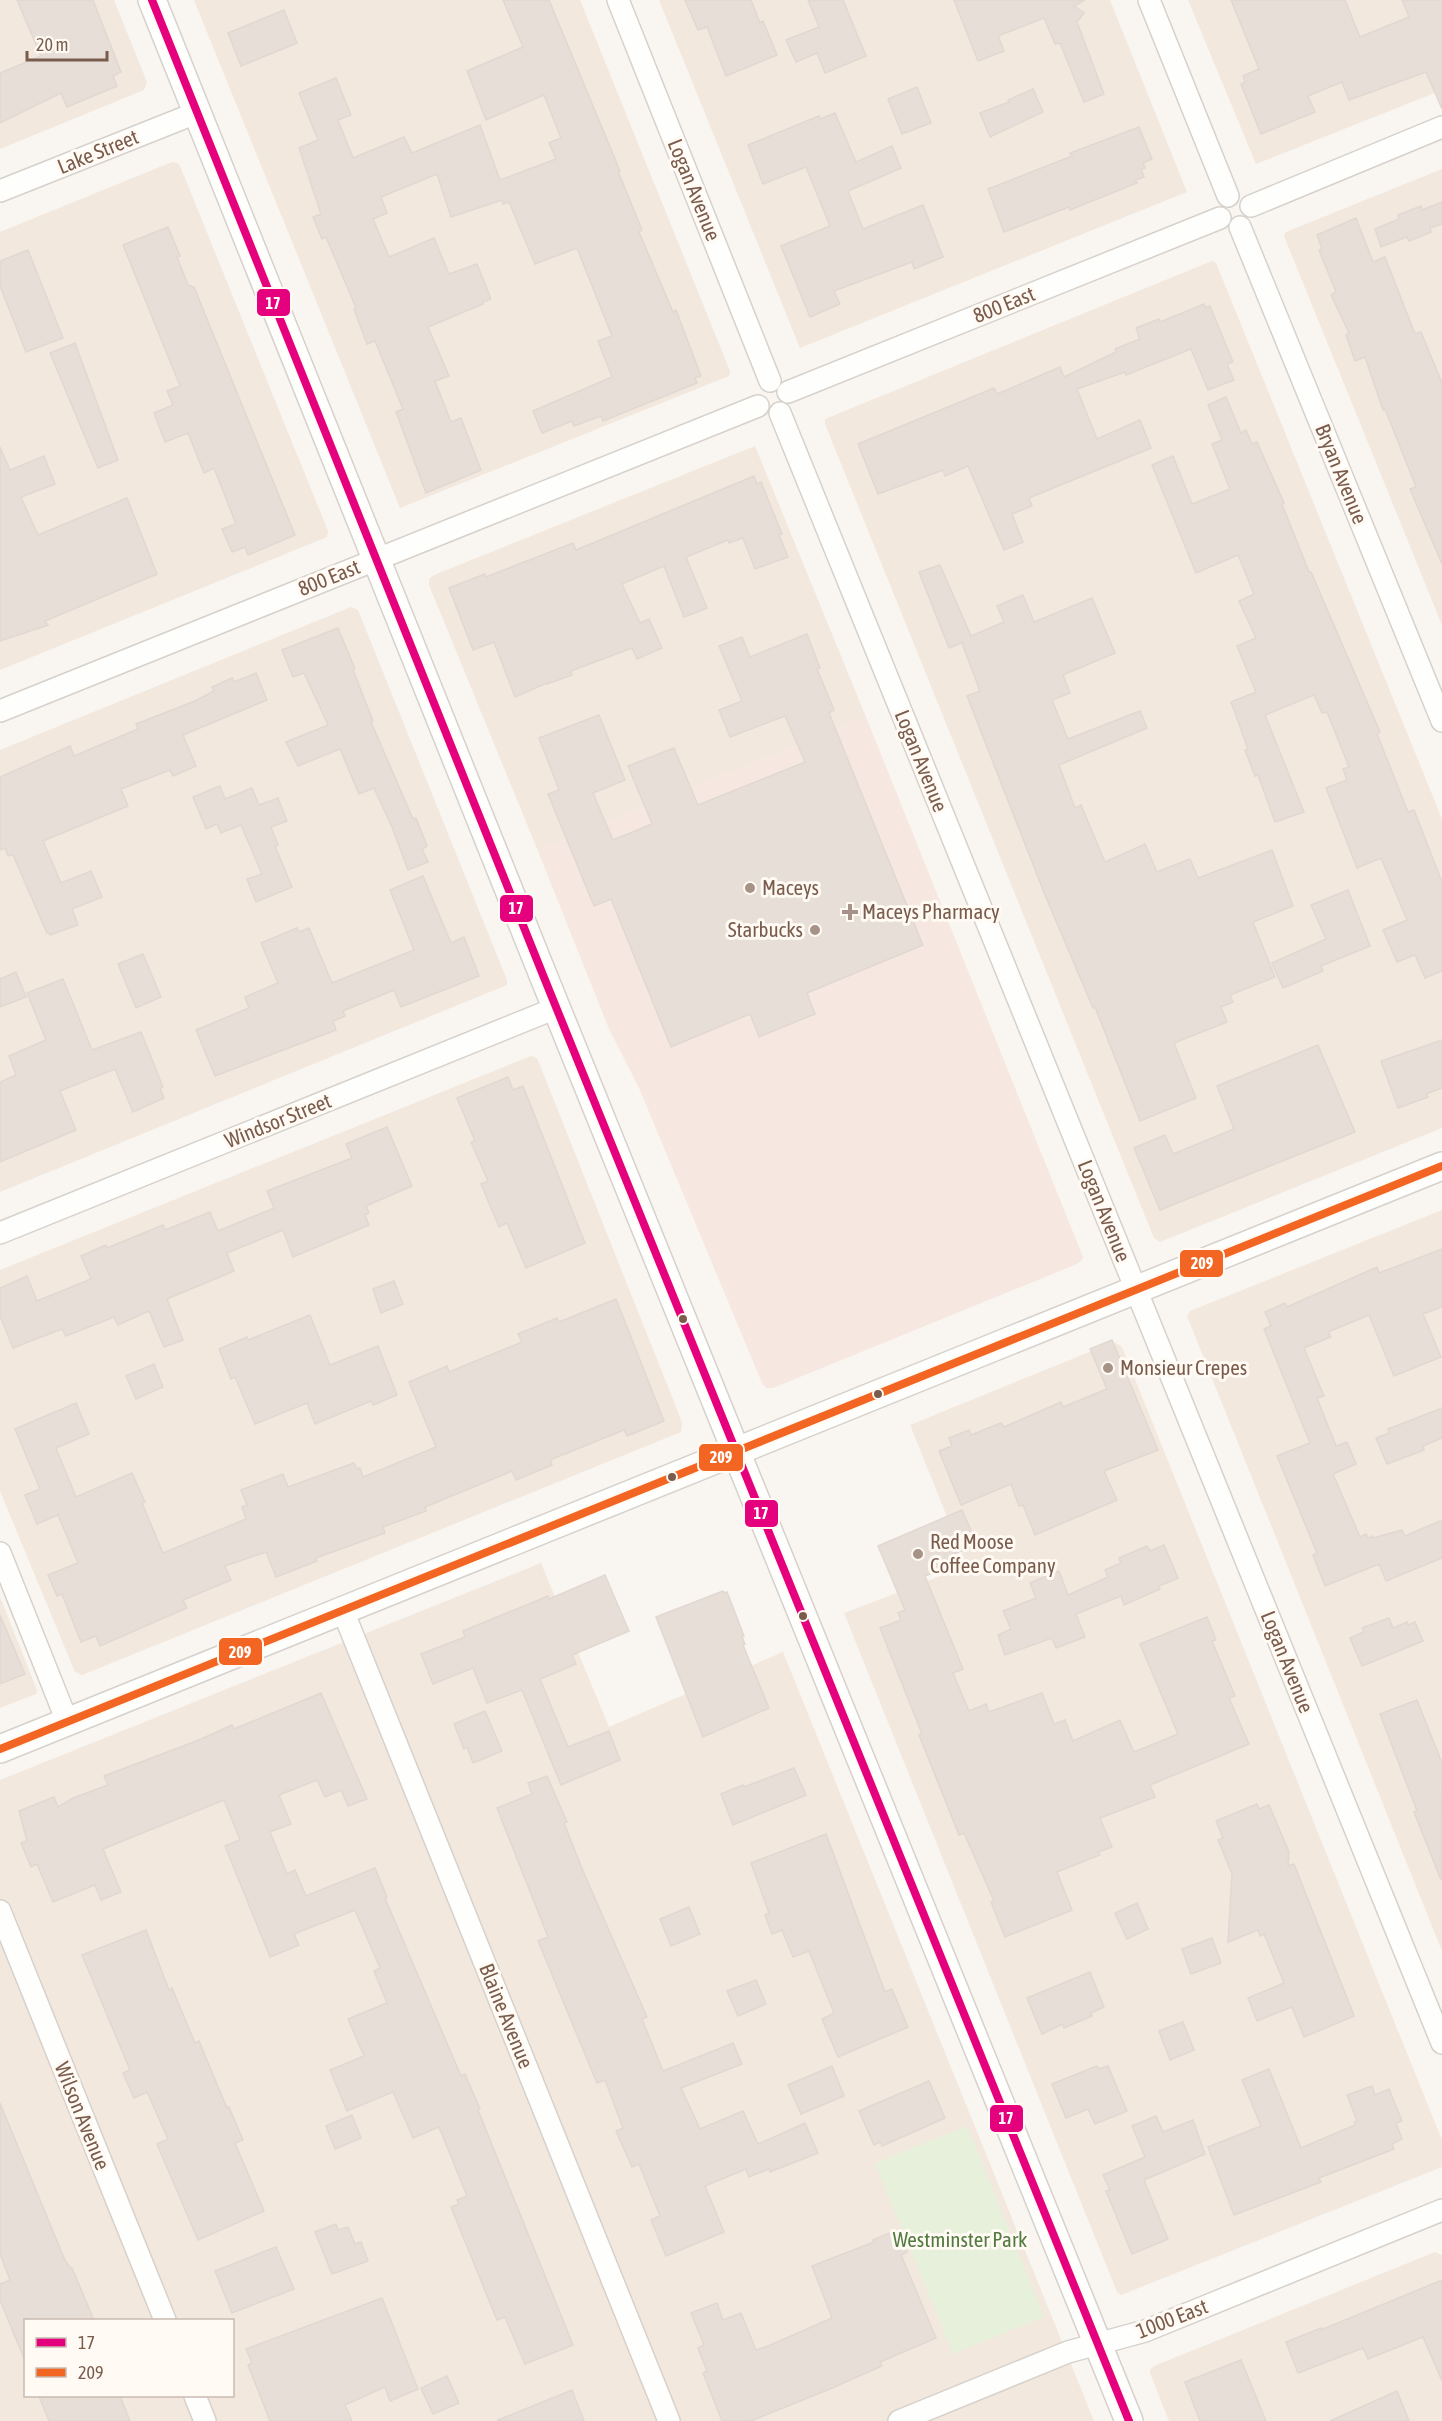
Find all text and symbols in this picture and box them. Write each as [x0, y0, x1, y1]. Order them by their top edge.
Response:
scale bar [27, 24, 106, 62]
text: 20 m [36, 34, 68, 55]
street label: Lake Street [54, 124, 142, 178]
street label: Logan Avenue [664, 135, 726, 244]
street label: 800 East [969, 281, 1038, 327]
line badge: 17 [256, 288, 291, 317]
text: 17 [265, 294, 281, 312]
street label: Bryan Avenue [1311, 420, 1373, 527]
street label: 800 East [294, 554, 363, 600]
street label: Logan Avenue [891, 706, 953, 815]
place label: Maceys [762, 875, 819, 899]
marker: Maceys [743, 881, 757, 895]
line badge: 17 [499, 894, 534, 923]
text: 17 [508, 899, 524, 917]
place label: Maceys Pharmacy [862, 899, 1000, 923]
marker: Maceys Pharmacy [843, 905, 857, 919]
place label: Starbucks [728, 917, 803, 941]
marker: Starbucks [808, 923, 822, 937]
street label: Windsor Street [221, 1088, 334, 1152]
street label: Logan Avenue [1074, 1156, 1136, 1265]
line badge: 209 [1179, 1249, 1224, 1278]
text: 209 [1191, 1254, 1214, 1272]
unlabelled marker [677, 1313, 689, 1325]
place label: Monsieur Crepes [1120, 1355, 1247, 1379]
marker: Monsieur Crepes [1101, 1361, 1115, 1375]
unlabelled marker [872, 1388, 884, 1400]
line badge: 209 [698, 1443, 744, 1472]
text: 209 [710, 1448, 733, 1466]
unlabelled marker [666, 1471, 678, 1483]
line badge: 17 [744, 1499, 779, 1528]
text: 17 [753, 1504, 769, 1522]
place label: Red Moose Coffee Company [930, 1529, 1056, 1577]
marker: Red Moose Coffee Company [911, 1547, 925, 1561]
street label: Logan Avenue [1257, 1607, 1319, 1716]
unlabelled marker [797, 1610, 809, 1622]
line badge: 209 [218, 1637, 263, 1666]
text: 209 [229, 1643, 252, 1661]
street label: Blaine Avenue [475, 1960, 539, 2072]
street label: Wilson Avenue [50, 2058, 115, 2173]
line badge: 17 [989, 2104, 1024, 2133]
text: 17 [998, 2109, 1014, 2127]
park label: Westminster Park [893, 2227, 1027, 2251]
street label: 1000 East [1133, 2294, 1211, 2343]
legend [24, 2319, 234, 2397]
text: 17 [78, 2332, 95, 2353]
text: 209 [78, 2362, 103, 2383]

